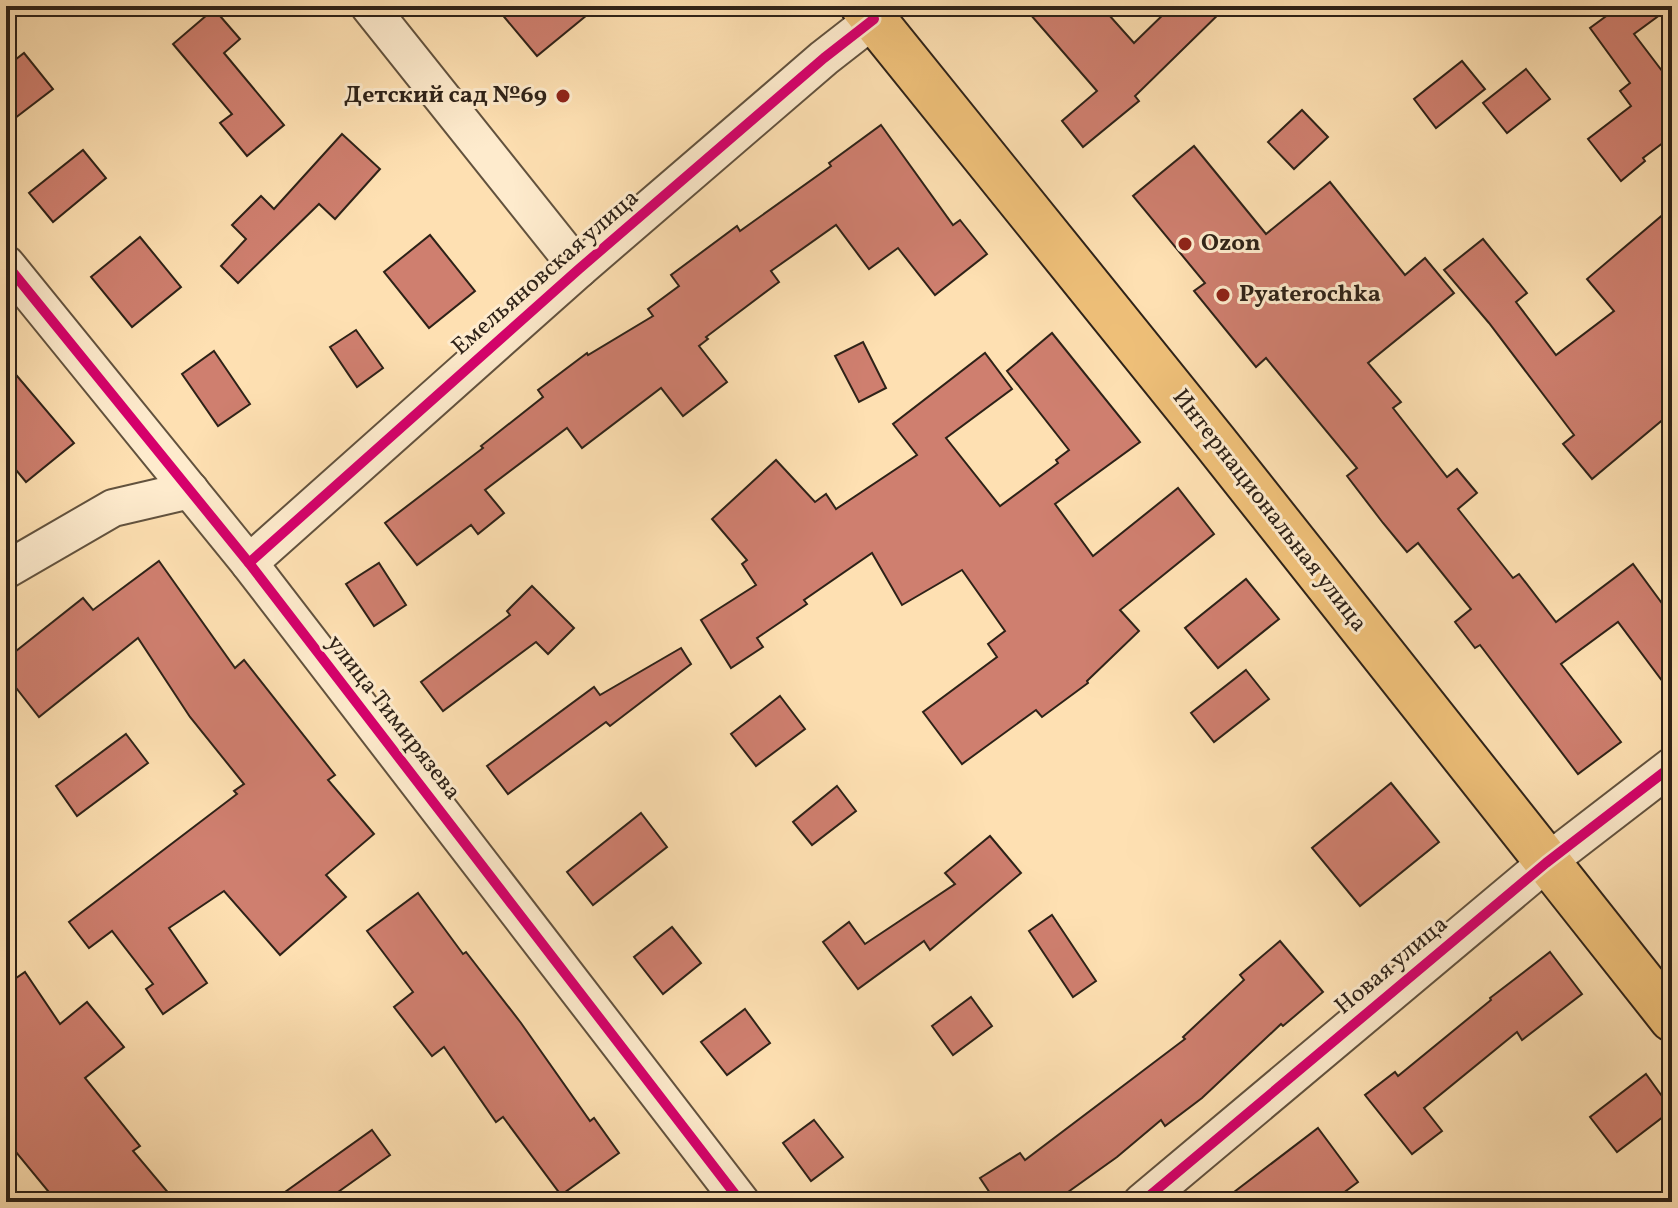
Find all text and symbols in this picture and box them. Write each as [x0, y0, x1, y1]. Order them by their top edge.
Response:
place label: Детский сад №69 [344, 79, 547, 113]
marker: Детский сад №69 [554, 87, 572, 105]
street label: Емельяновская улица [445, 182, 647, 364]
place label: Ozon [1201, 227, 1261, 261]
marker: Ozon [1176, 235, 1194, 253]
place label: Pyaterochka [1239, 278, 1381, 312]
marker: Pyaterochka [1214, 286, 1232, 304]
street label: Интернациональная улица [1163, 382, 1375, 640]
street label: улица Тимирязева [318, 628, 468, 808]
street label: Новая улица [1328, 909, 1456, 1023]

